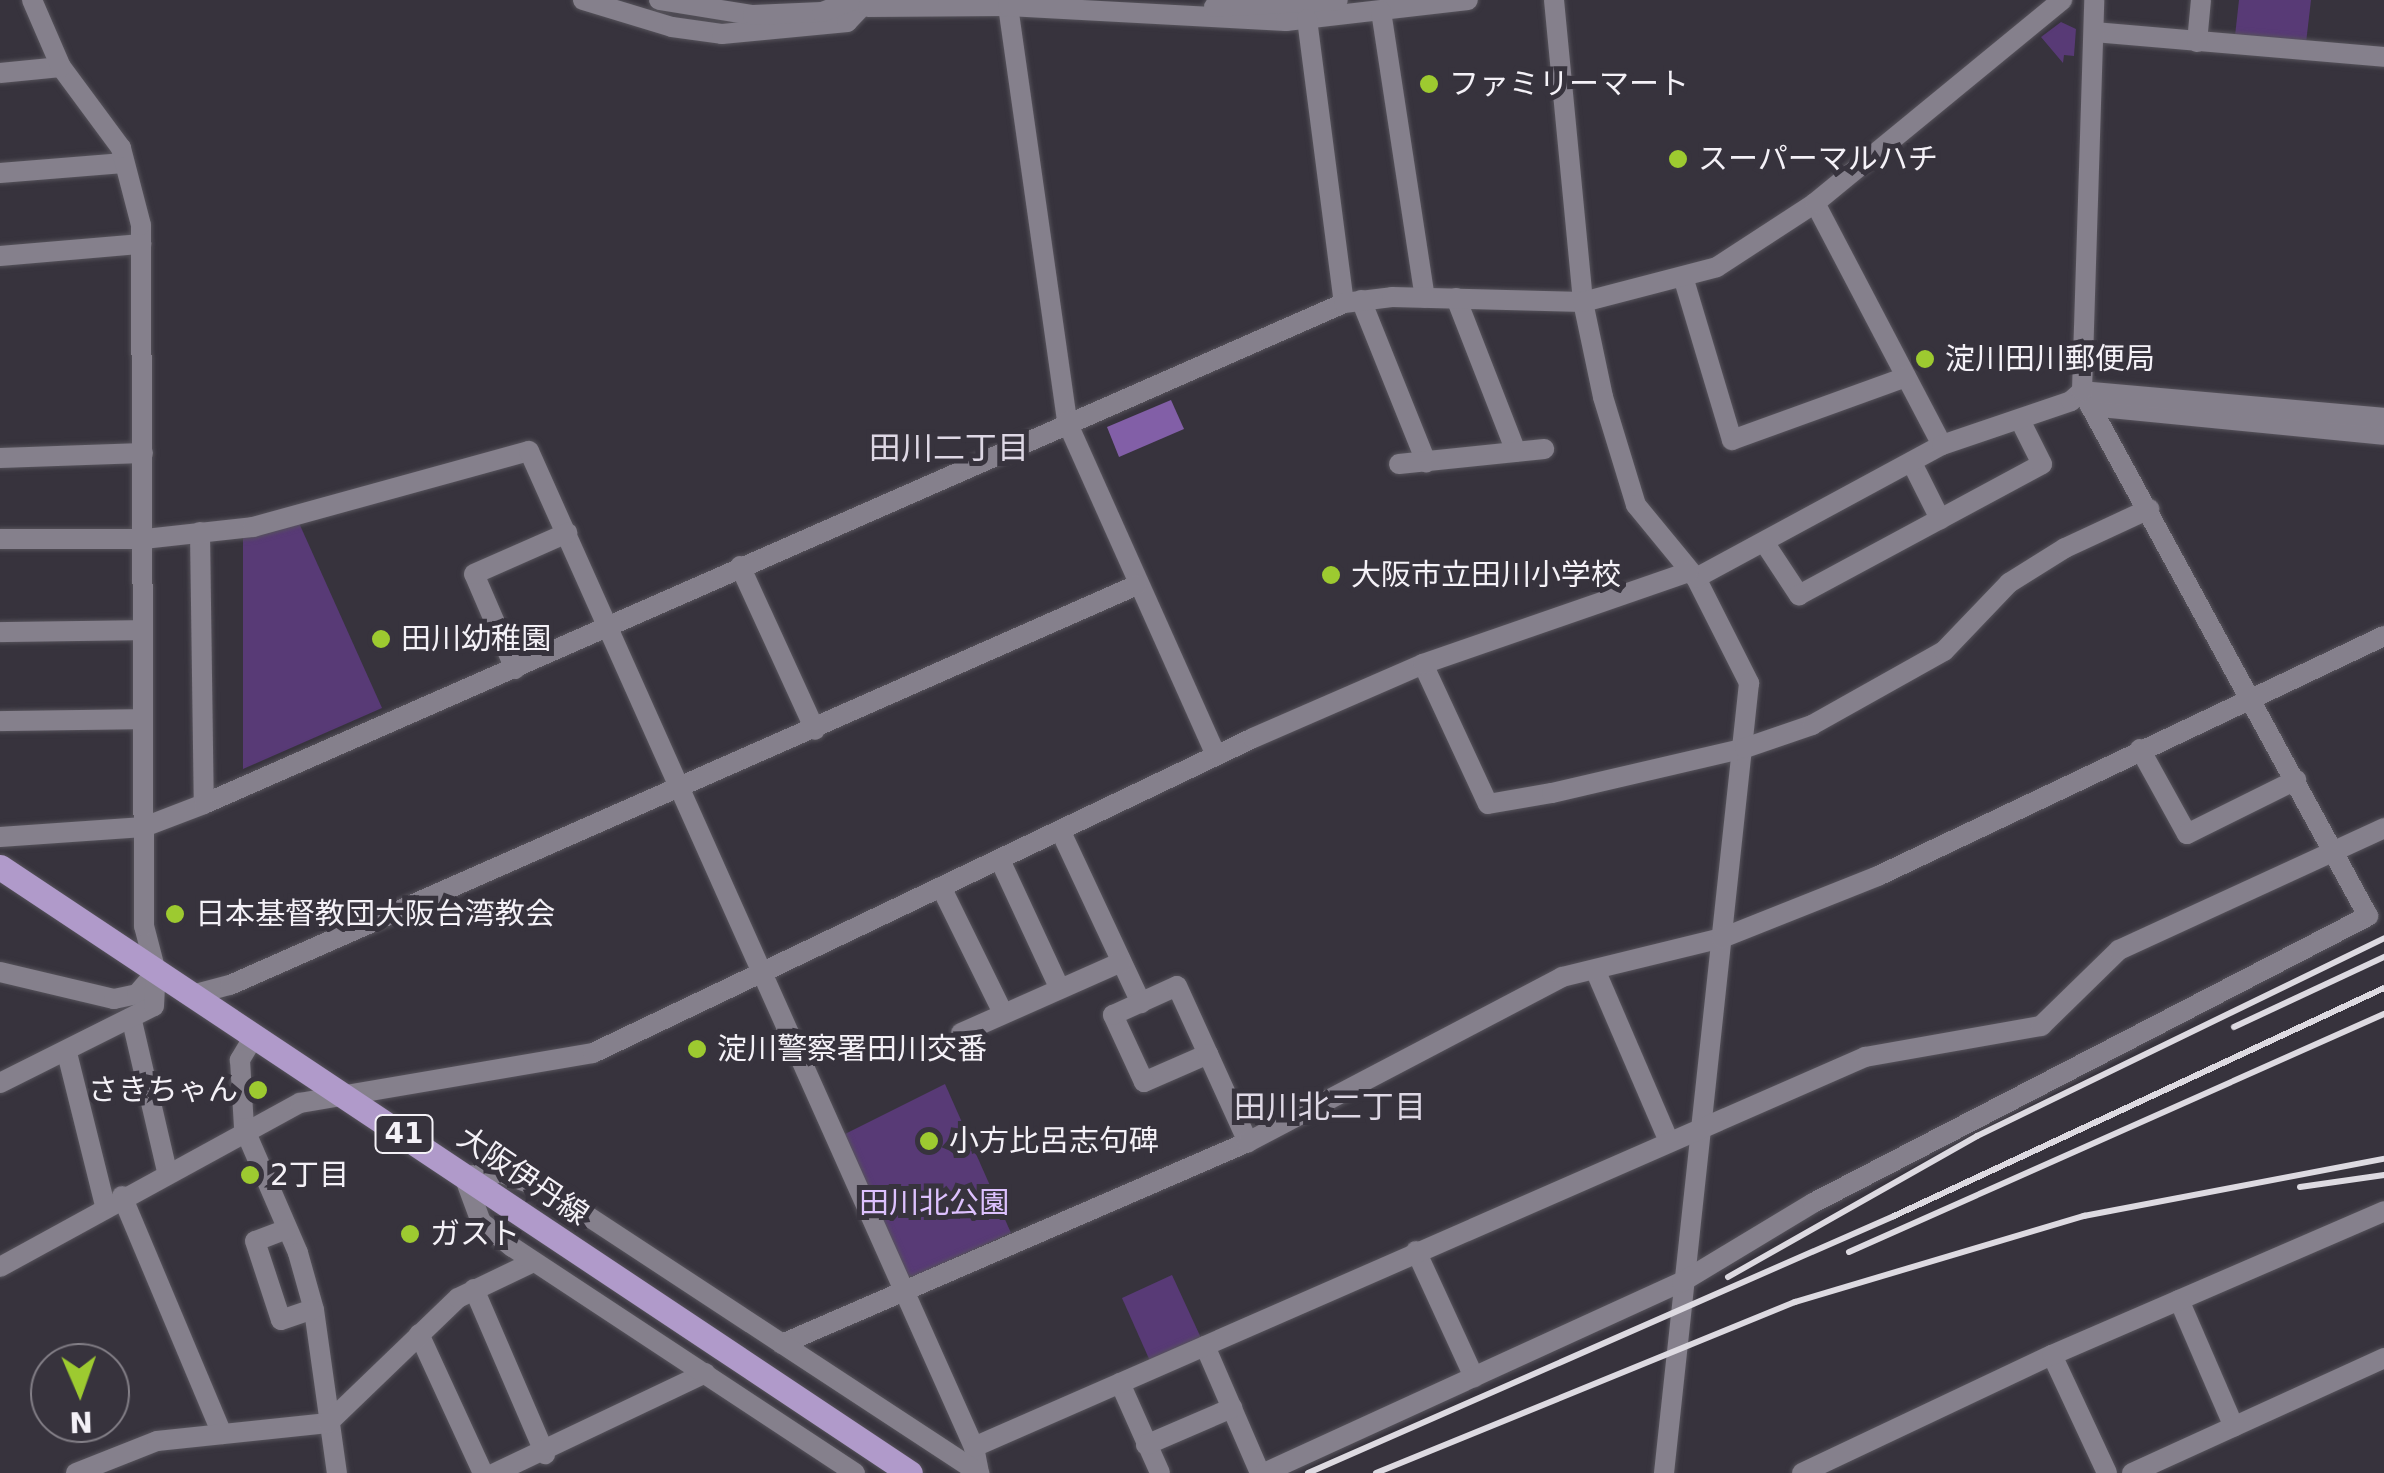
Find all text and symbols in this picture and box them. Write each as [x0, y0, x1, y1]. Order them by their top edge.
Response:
place label: ファミリーマート [1449, 66, 1689, 102]
marker: ファミリーマート [1418, 73, 1440, 95]
place label: スーパーマルハチ [1698, 141, 1938, 177]
marker: スーパーマルハチ [1667, 148, 1689, 170]
place label: 淀川田川郵便局 [1945, 341, 2155, 377]
marker: 淀川田川郵便局 [1914, 348, 1936, 370]
district label: 田川二丁目 [869, 429, 1029, 467]
place label: 大阪市立田川小学校 [1351, 557, 1621, 593]
marker: 大阪市立田川小学校 [1320, 564, 1342, 586]
place label: 田川幼稚園 [401, 621, 551, 657]
marker: 田川幼稚園 [370, 628, 392, 650]
place label: 日本基督教団大阪台湾教会 [195, 896, 555, 932]
marker: 日本基督教団大阪台湾教会 [164, 903, 186, 925]
place label: 淀川警察署田川交番 [717, 1031, 987, 1067]
marker: 淀川警察署田川交番 [686, 1038, 708, 1060]
place label: さきちゃん [88, 1072, 238, 1108]
marker: さきちゃん [247, 1079, 269, 1101]
district label: 田川北二丁目 [1234, 1088, 1426, 1126]
road number: 41 [374, 1111, 434, 1157]
street label: 大阪伊丹線 [451, 1119, 595, 1233]
place label: 小方比呂志句碑 [949, 1123, 1159, 1159]
marker: 小方比呂志句碑 [918, 1130, 940, 1152]
place label: 2丁目 [270, 1157, 349, 1193]
marker: 2丁目 [239, 1164, 261, 1186]
park label: 田川北公園 [859, 1185, 1009, 1221]
place label: ガスト [430, 1216, 520, 1252]
marker: ガスト [399, 1223, 421, 1245]
north arrow [30, 1343, 130, 1443]
text: N [69, 1405, 93, 1438]

